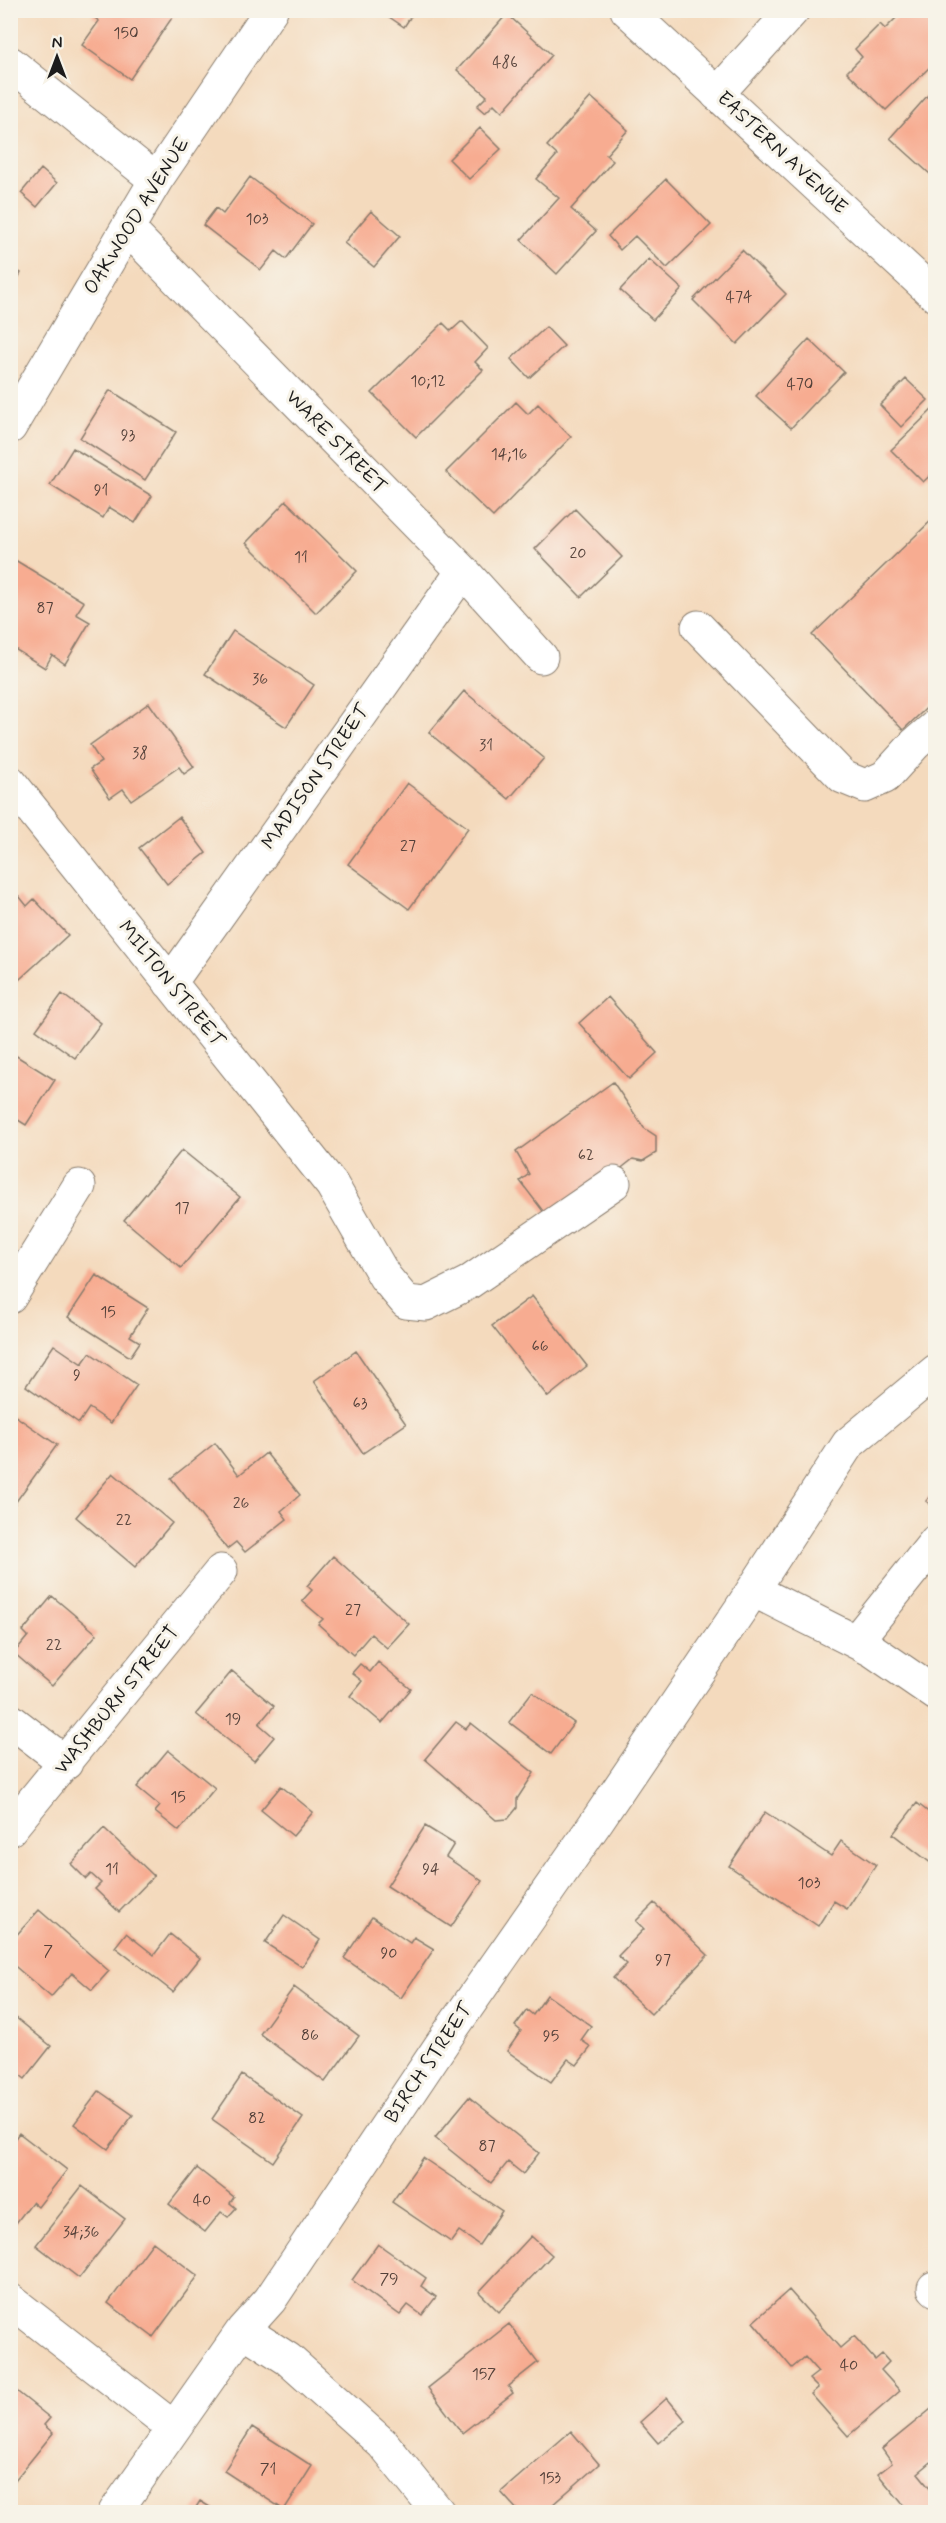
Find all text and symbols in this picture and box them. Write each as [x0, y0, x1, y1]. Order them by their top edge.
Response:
house number: 150 [113, 23, 139, 44]
north arrow [27, 27, 87, 87]
text: N [52, 33, 62, 54]
house number: 486 [492, 52, 518, 73]
street label: EASTERN AVENUE [711, 85, 853, 221]
street label: OAKWOOD AVENUE [78, 132, 196, 300]
house number: 103 [246, 209, 269, 230]
house number: 474 [726, 287, 752, 308]
house number: 10;12 [410, 371, 446, 392]
house number: 470 [787, 374, 813, 395]
street label: WARE STREET [279, 384, 393, 500]
house number: 93 [121, 425, 136, 446]
house number: 14;16 [491, 444, 527, 465]
house number: 91 [94, 480, 108, 501]
house number: 20 [570, 543, 587, 564]
house number: 11 [294, 547, 308, 568]
house number: 87 [36, 598, 54, 619]
house number: 36 [252, 669, 268, 690]
street label: MADISON STREET [256, 698, 377, 855]
house number: 31 [479, 735, 493, 756]
house number: 38 [132, 743, 148, 764]
house number: 27 [400, 836, 416, 857]
street label: MILTON STREET [112, 915, 231, 1054]
house number: 62 [578, 1145, 594, 1166]
house number: 17 [174, 1198, 190, 1219]
house number: 15 [100, 1302, 116, 1323]
house number: 66 [531, 1336, 549, 1357]
house number: 9 [73, 1365, 81, 1386]
house number: 63 [353, 1393, 368, 1414]
house number: 26 [233, 1493, 249, 1514]
house number: 22 [116, 1510, 132, 1531]
house number: 27 [345, 1600, 361, 1621]
street label: WASHBURN STREET [48, 1620, 186, 1780]
house number: 22 [46, 1635, 62, 1656]
house number: 19 [225, 1709, 241, 1730]
house number: 15 [170, 1787, 186, 1808]
house number: 11 [105, 1859, 119, 1880]
house number: 94 [422, 1859, 440, 1880]
house number: 103 [798, 1873, 821, 1894]
house number: 7 [43, 1941, 53, 1962]
house number: 90 [380, 1943, 398, 1964]
house number: 97 [655, 1950, 671, 1971]
street label: BIRCH STREET [379, 1996, 480, 2129]
house number: 86 [301, 2025, 319, 2046]
house number: 95 [543, 2026, 559, 2047]
house number: 82 [248, 2108, 266, 2129]
house number: 87 [478, 2136, 496, 2157]
house number: 40 [193, 2190, 211, 2211]
house number: 34;36 [63, 2222, 99, 2243]
house number: 79 [379, 2269, 399, 2290]
house number: 40 [840, 2355, 858, 2376]
house number: 157 [472, 2364, 496, 2385]
house number: 71 [260, 2459, 276, 2480]
house number: 153 [539, 2468, 562, 2489]

